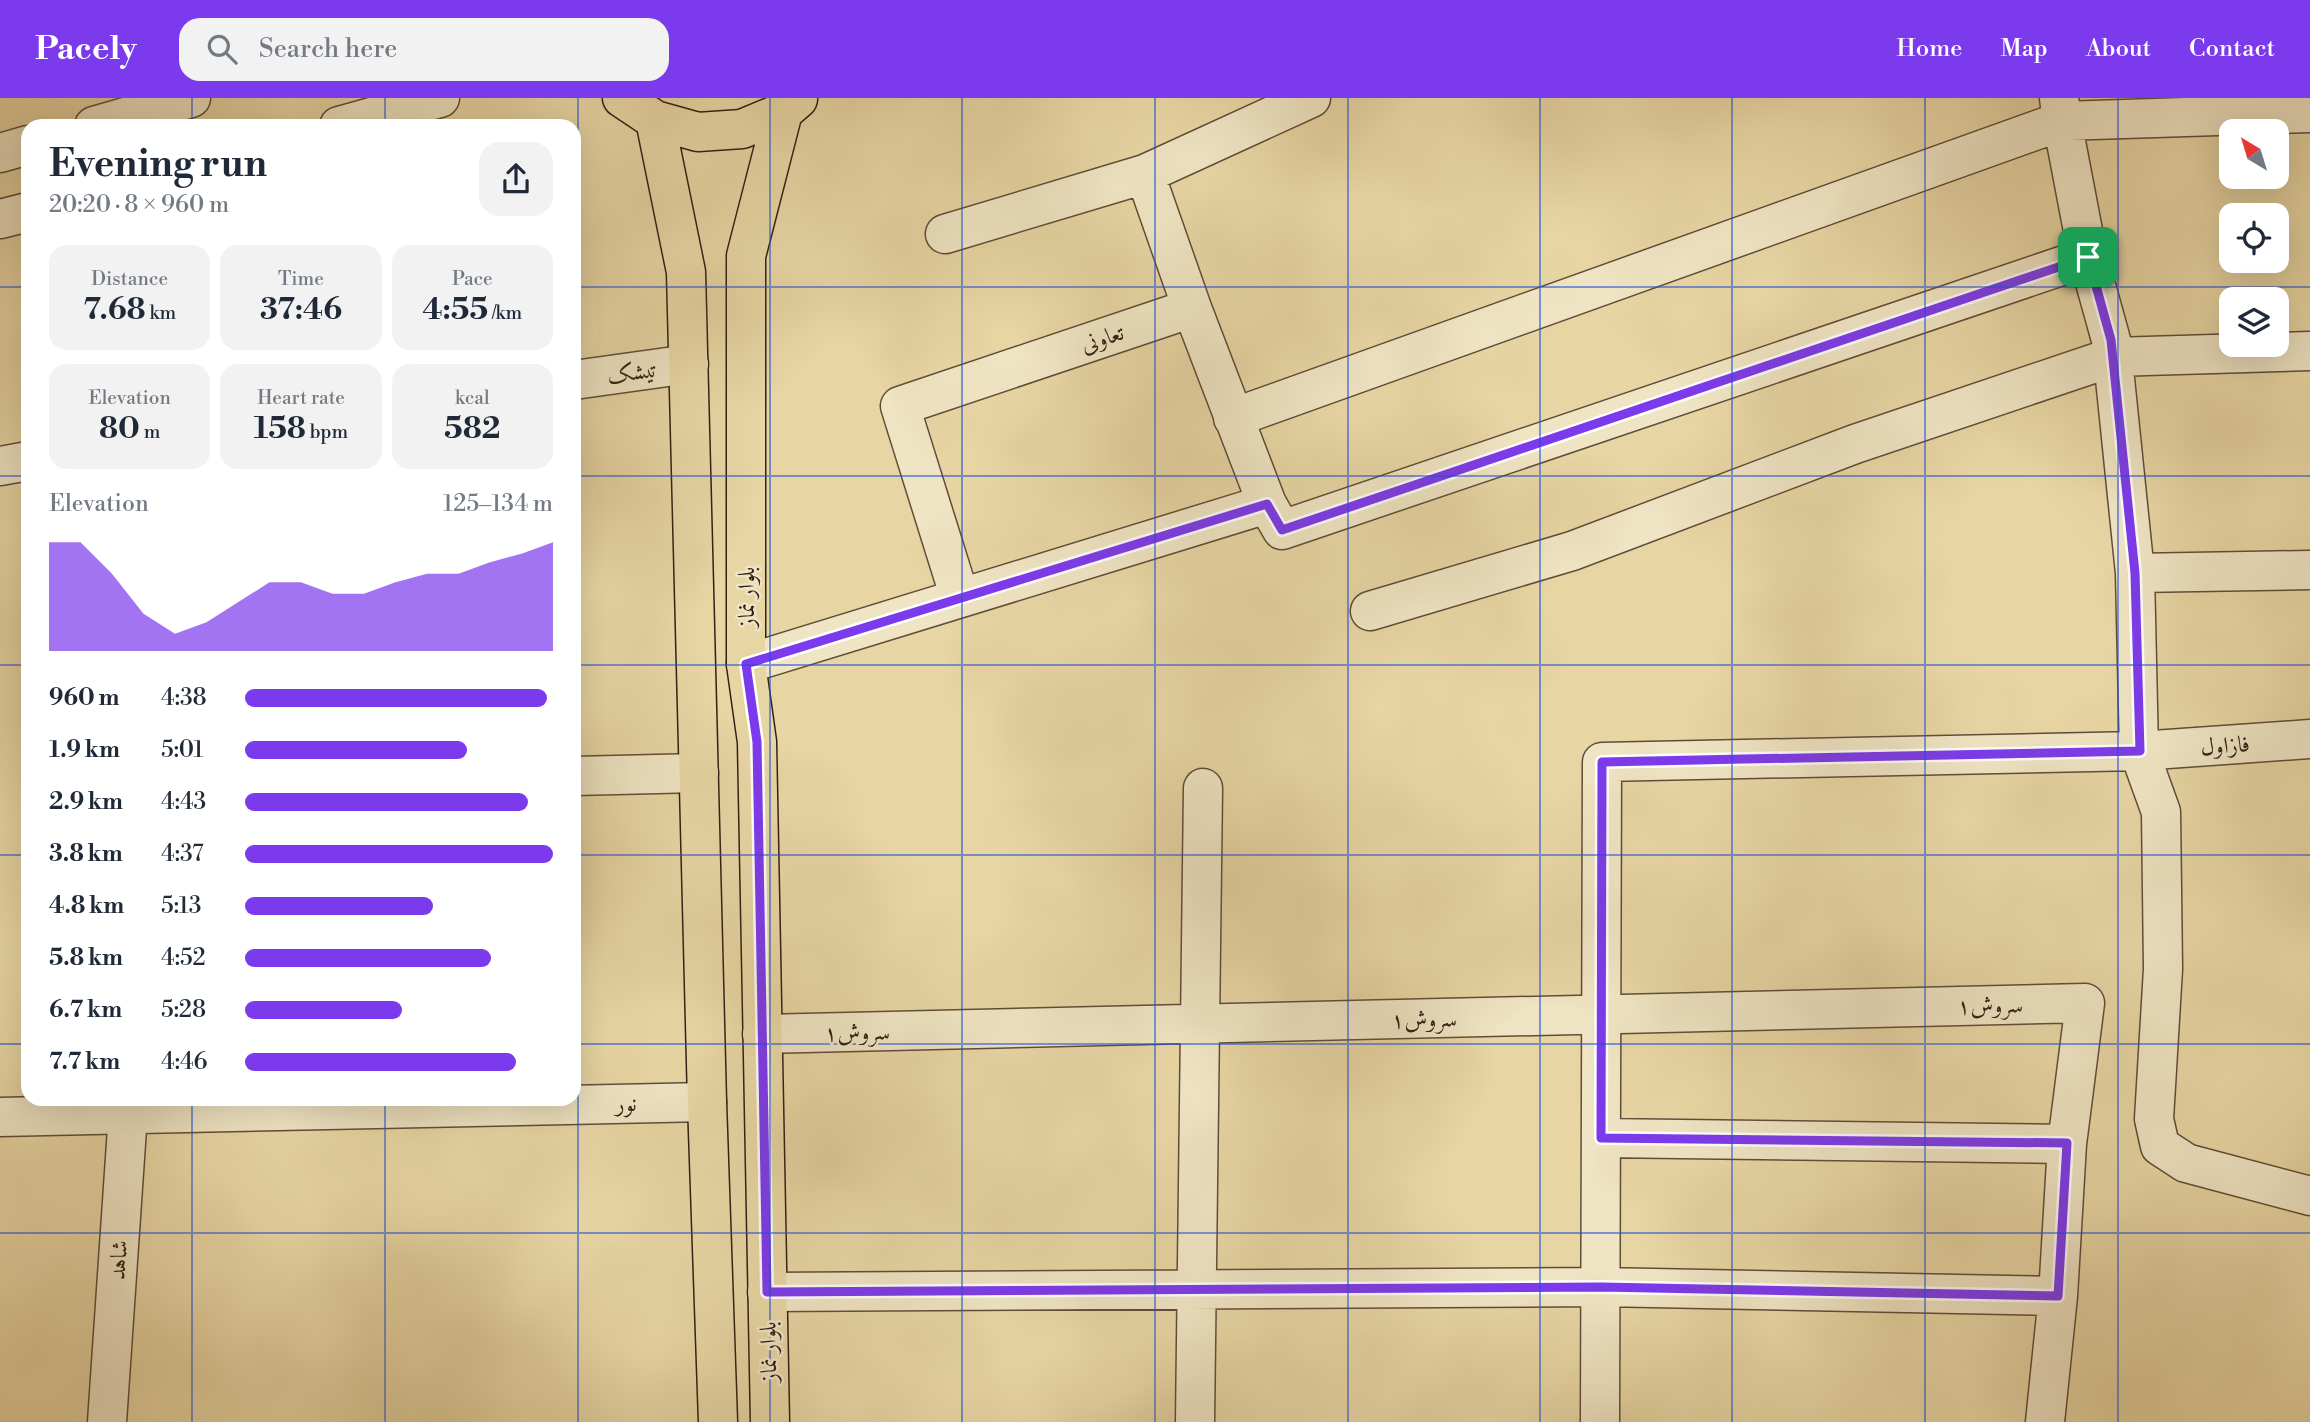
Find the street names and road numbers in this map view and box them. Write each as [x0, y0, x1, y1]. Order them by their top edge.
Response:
street label: تعاونی [1077, 318, 1128, 359]
street label: تیشک [605, 356, 659, 390]
street label: بلوار نماز [733, 567, 761, 629]
street label: فازاول [2200, 730, 2251, 762]
street label: سروش۱ [1957, 991, 2023, 1022]
street label: سروش۱ [1391, 1005, 1457, 1036]
street label: سروش۱ [824, 1018, 890, 1049]
street label: نور [613, 1090, 637, 1118]
street label: شاهد [104, 1239, 134, 1281]
street label: بلوار نماز [754, 1321, 784, 1385]

